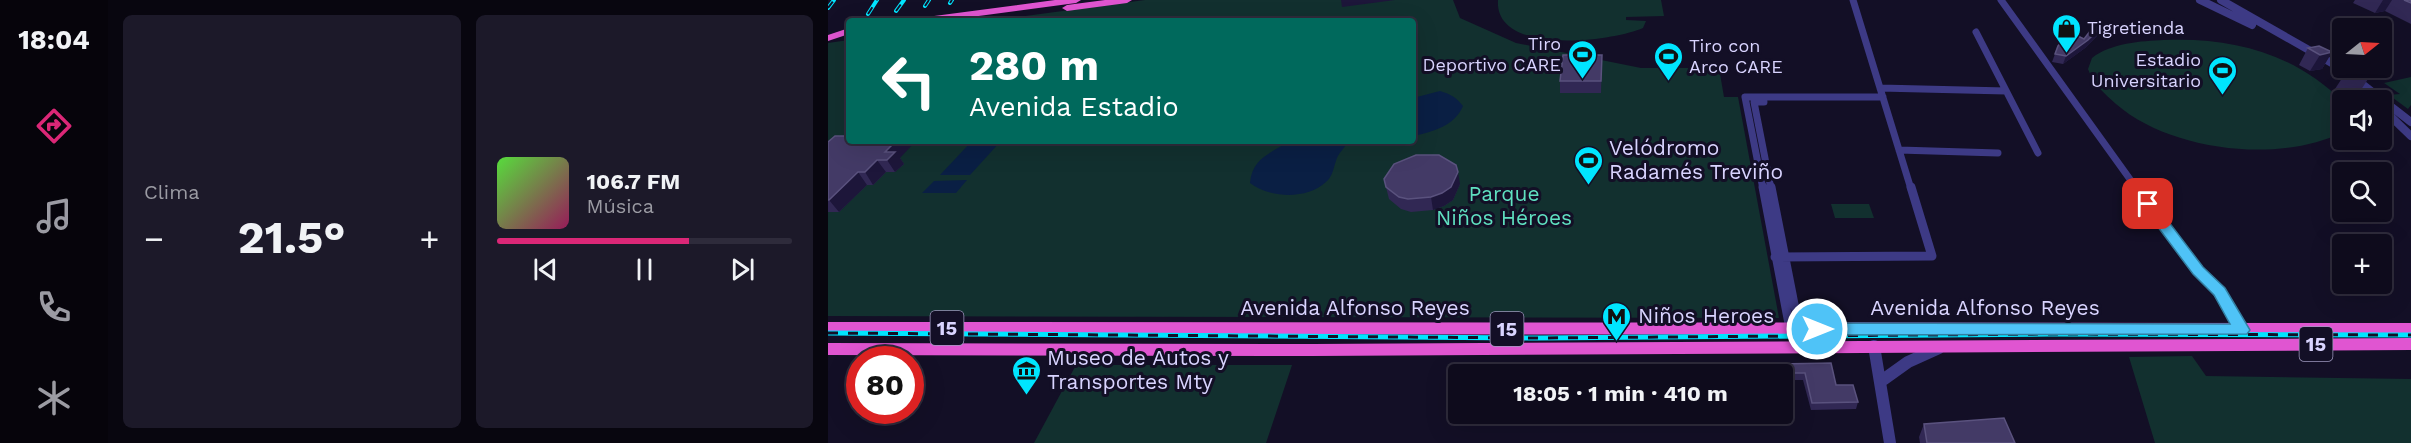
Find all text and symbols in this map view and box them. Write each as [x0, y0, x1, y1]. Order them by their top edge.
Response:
shop icon: Tigretienda [2050, 12, 2082, 54]
place label: Tigretienda [2087, 17, 2184, 38]
north arrow [2332, 18, 2392, 78]
map controls [2332, 18, 2392, 294]
text: 18:04 [18, 24, 90, 56]
place label: Tiro Deportivo CARE [1422, 33, 1561, 75]
place label: Tiro con Arco CARE [1689, 35, 1783, 77]
sports icon: Tiro Deportivo CARE [1566, 38, 1598, 80]
sports icon: Tiro con Arco CARE [1652, 40, 1684, 82]
text: 280 m [969, 41, 1099, 90]
icon: left [870, 42, 948, 120]
place label: Estadio Universitario [2091, 49, 2201, 91]
sports icon: Estadio Universitario [2206, 54, 2238, 96]
button: sound [2332, 90, 2392, 150]
text: Avenida Estadio [969, 91, 1179, 123]
icon: directions [33, 105, 75, 147]
place label: Velódromo Radamés Treviño [1609, 135, 1783, 184]
sports icon: Velódromo Radamés Treviño [1572, 144, 1604, 186]
button: search [2332, 162, 2392, 222]
text: 106.7 FM [587, 169, 680, 194]
pin [2122, 178, 2173, 229]
text: Clima [144, 180, 200, 204]
park label: Parque Niños Héroes [1436, 181, 1572, 230]
icon: arrive [2131, 187, 2164, 220]
text: Música [587, 194, 654, 218]
icon: music [33, 195, 75, 237]
text: 21.5° [238, 211, 346, 264]
text: − [144, 219, 164, 258]
text: + [420, 219, 440, 258]
button: + [2332, 234, 2392, 294]
icon: previous [529, 253, 562, 286]
icon: pause [628, 253, 661, 286]
icon: next [726, 253, 759, 286]
icon: phone [33, 286, 75, 328]
street label: Avenida Alfonso Reyes [1240, 295, 1470, 320]
street label: Avenida Alfonso Reyes [1870, 295, 2100, 320]
position arrow [1785, 297, 1849, 361]
metro station icon: Niños Heroes [1601, 300, 1633, 342]
place label: Niños Heroes [1638, 303, 1774, 328]
road number: 15 [930, 311, 964, 345]
road number: 15 [1490, 312, 1524, 346]
road number: 15 [2300, 327, 2332, 361]
place label: Museo de Autos y Transportes Mty [1047, 345, 1229, 394]
speed limit sign: 80 [846, 346, 924, 424]
museum icon: Museo de Autos y Transportes Mty [1010, 354, 1042, 396]
icon: climate [33, 377, 75, 419]
text: 18:05 · 1 min · 410 m [1513, 381, 1728, 406]

